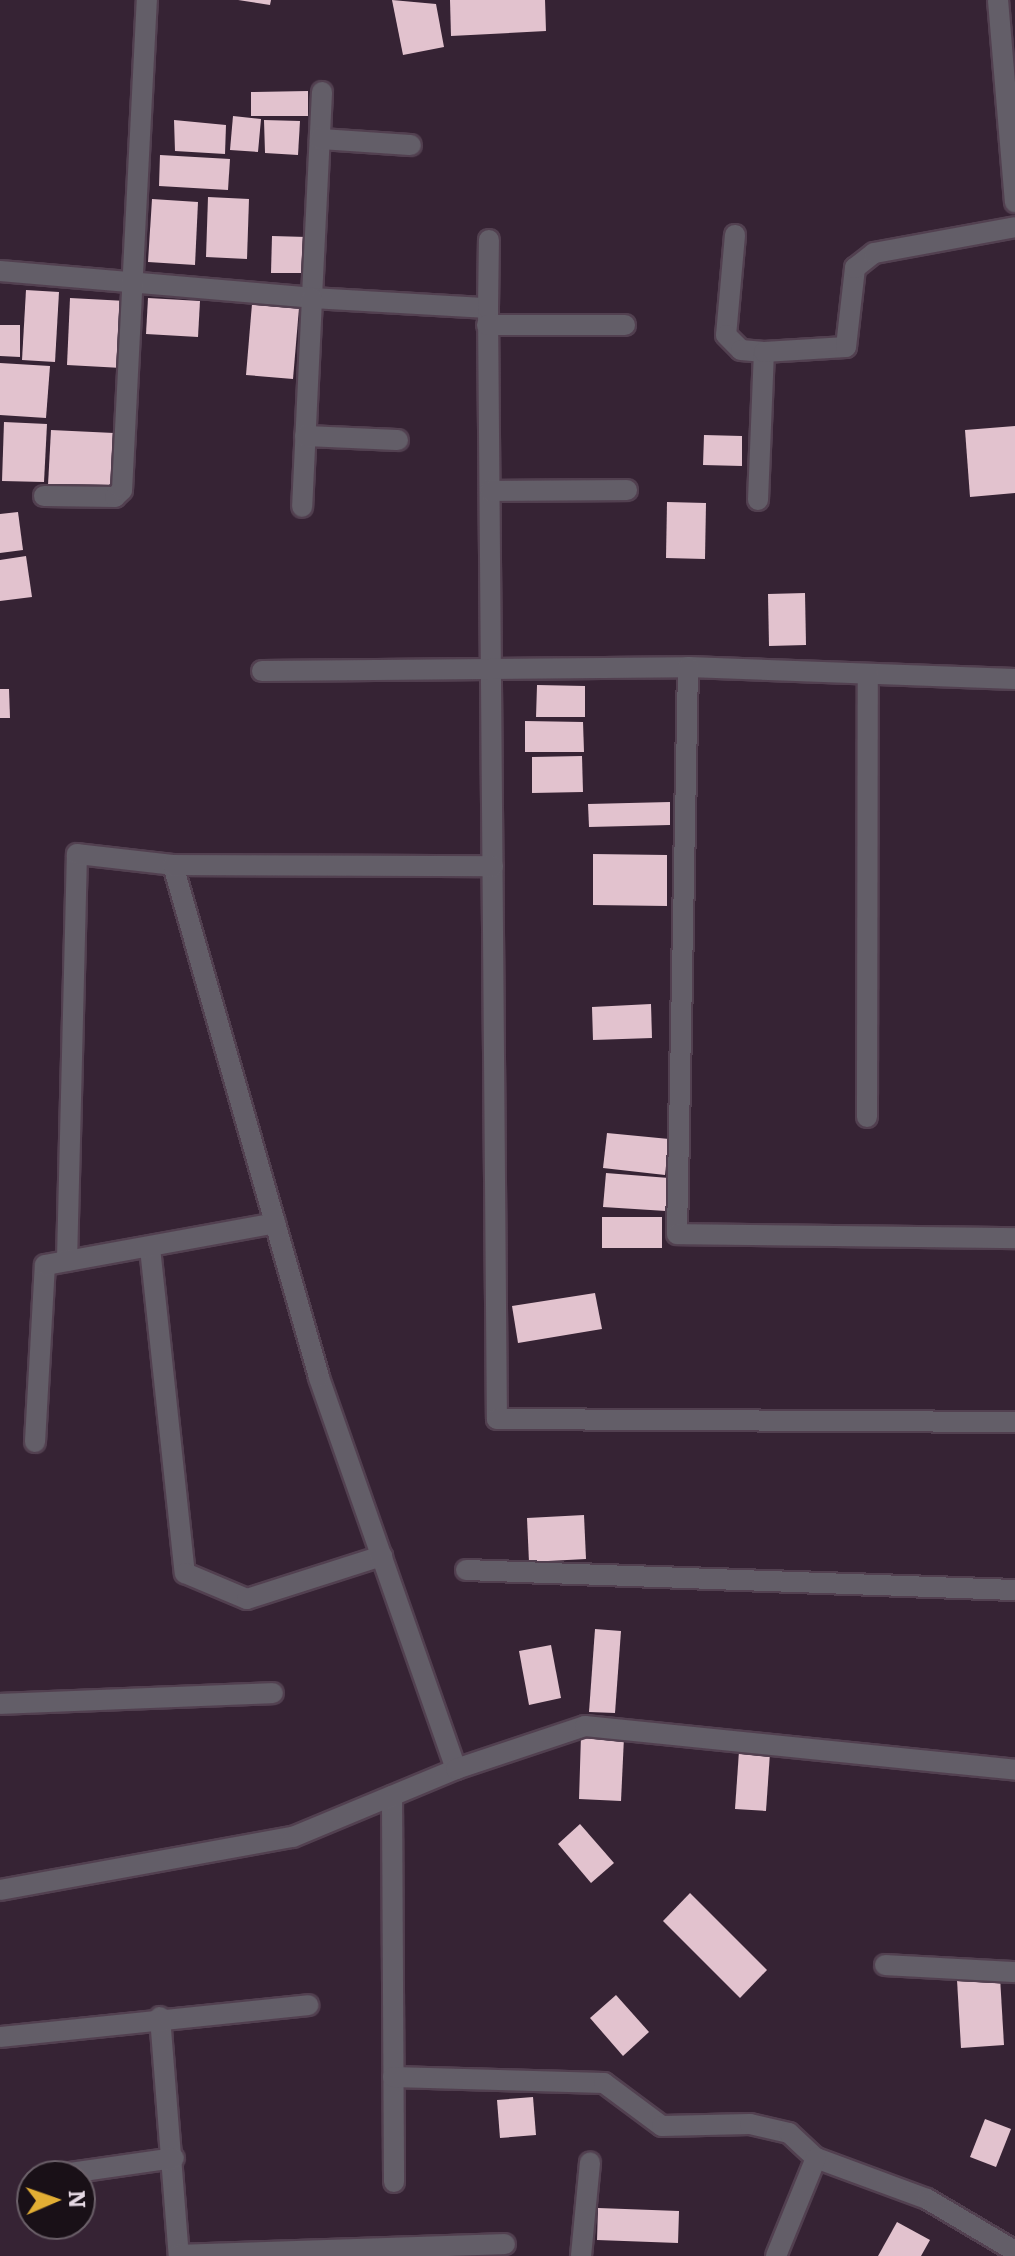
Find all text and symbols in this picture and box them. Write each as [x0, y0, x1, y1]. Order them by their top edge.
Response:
north arrow [16, 2160, 96, 2240]
text: N [62, 2189, 95, 2209]

